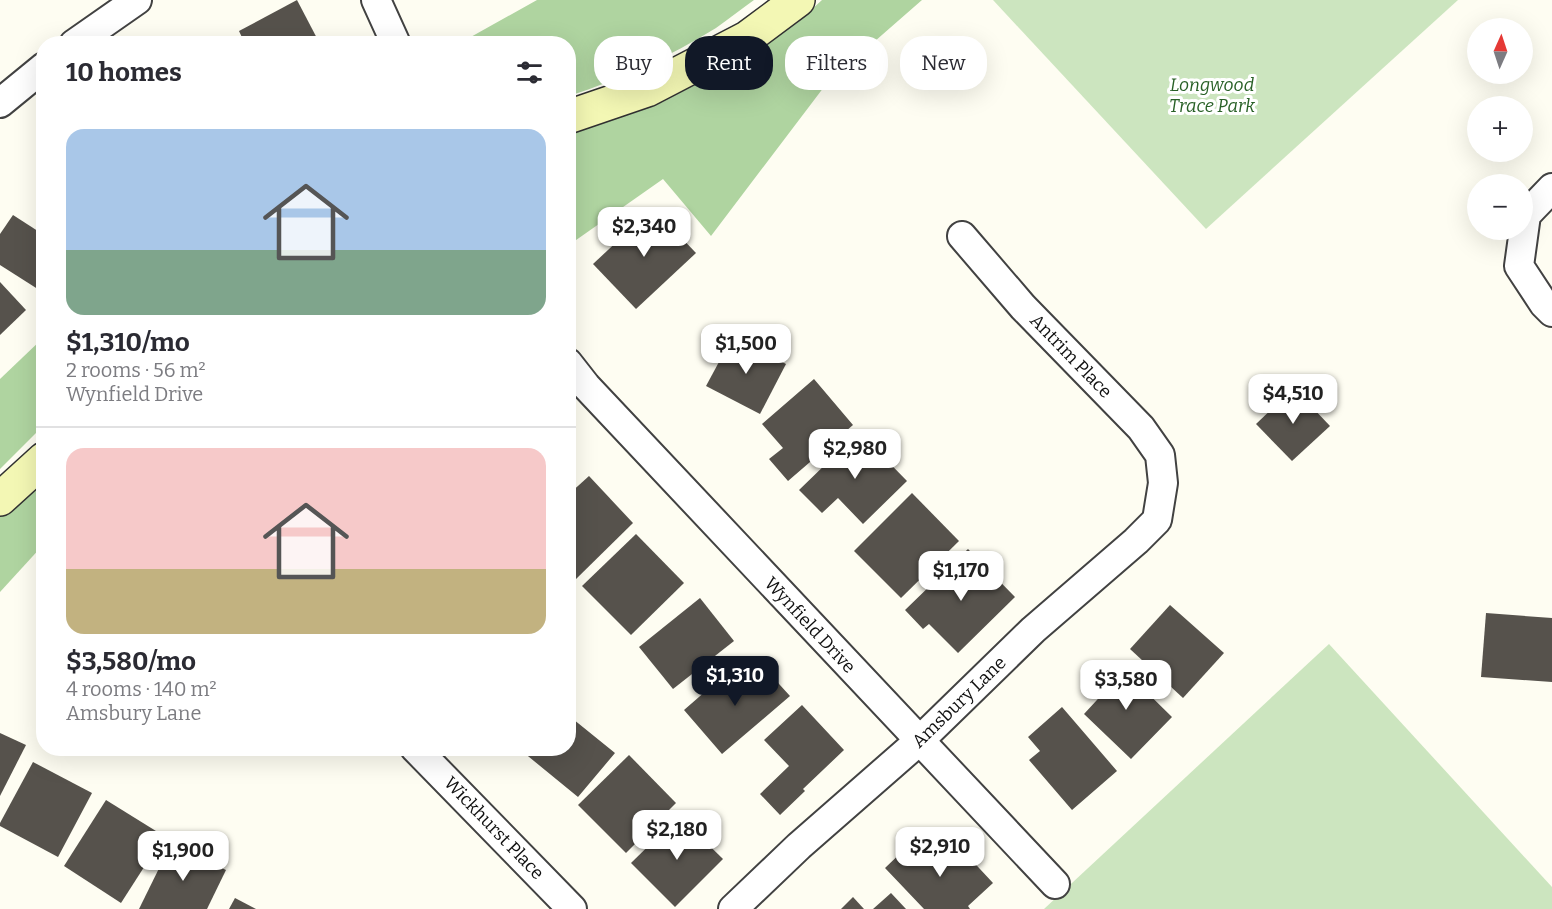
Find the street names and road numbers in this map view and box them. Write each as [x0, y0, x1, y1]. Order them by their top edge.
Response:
street label: Antrim Place [1026, 309, 1116, 403]
street label: Wynfield Drive [760, 572, 860, 678]
street label: Amsbury Lane [908, 652, 1010, 752]
street label: Wickhurst Place [439, 772, 549, 884]

